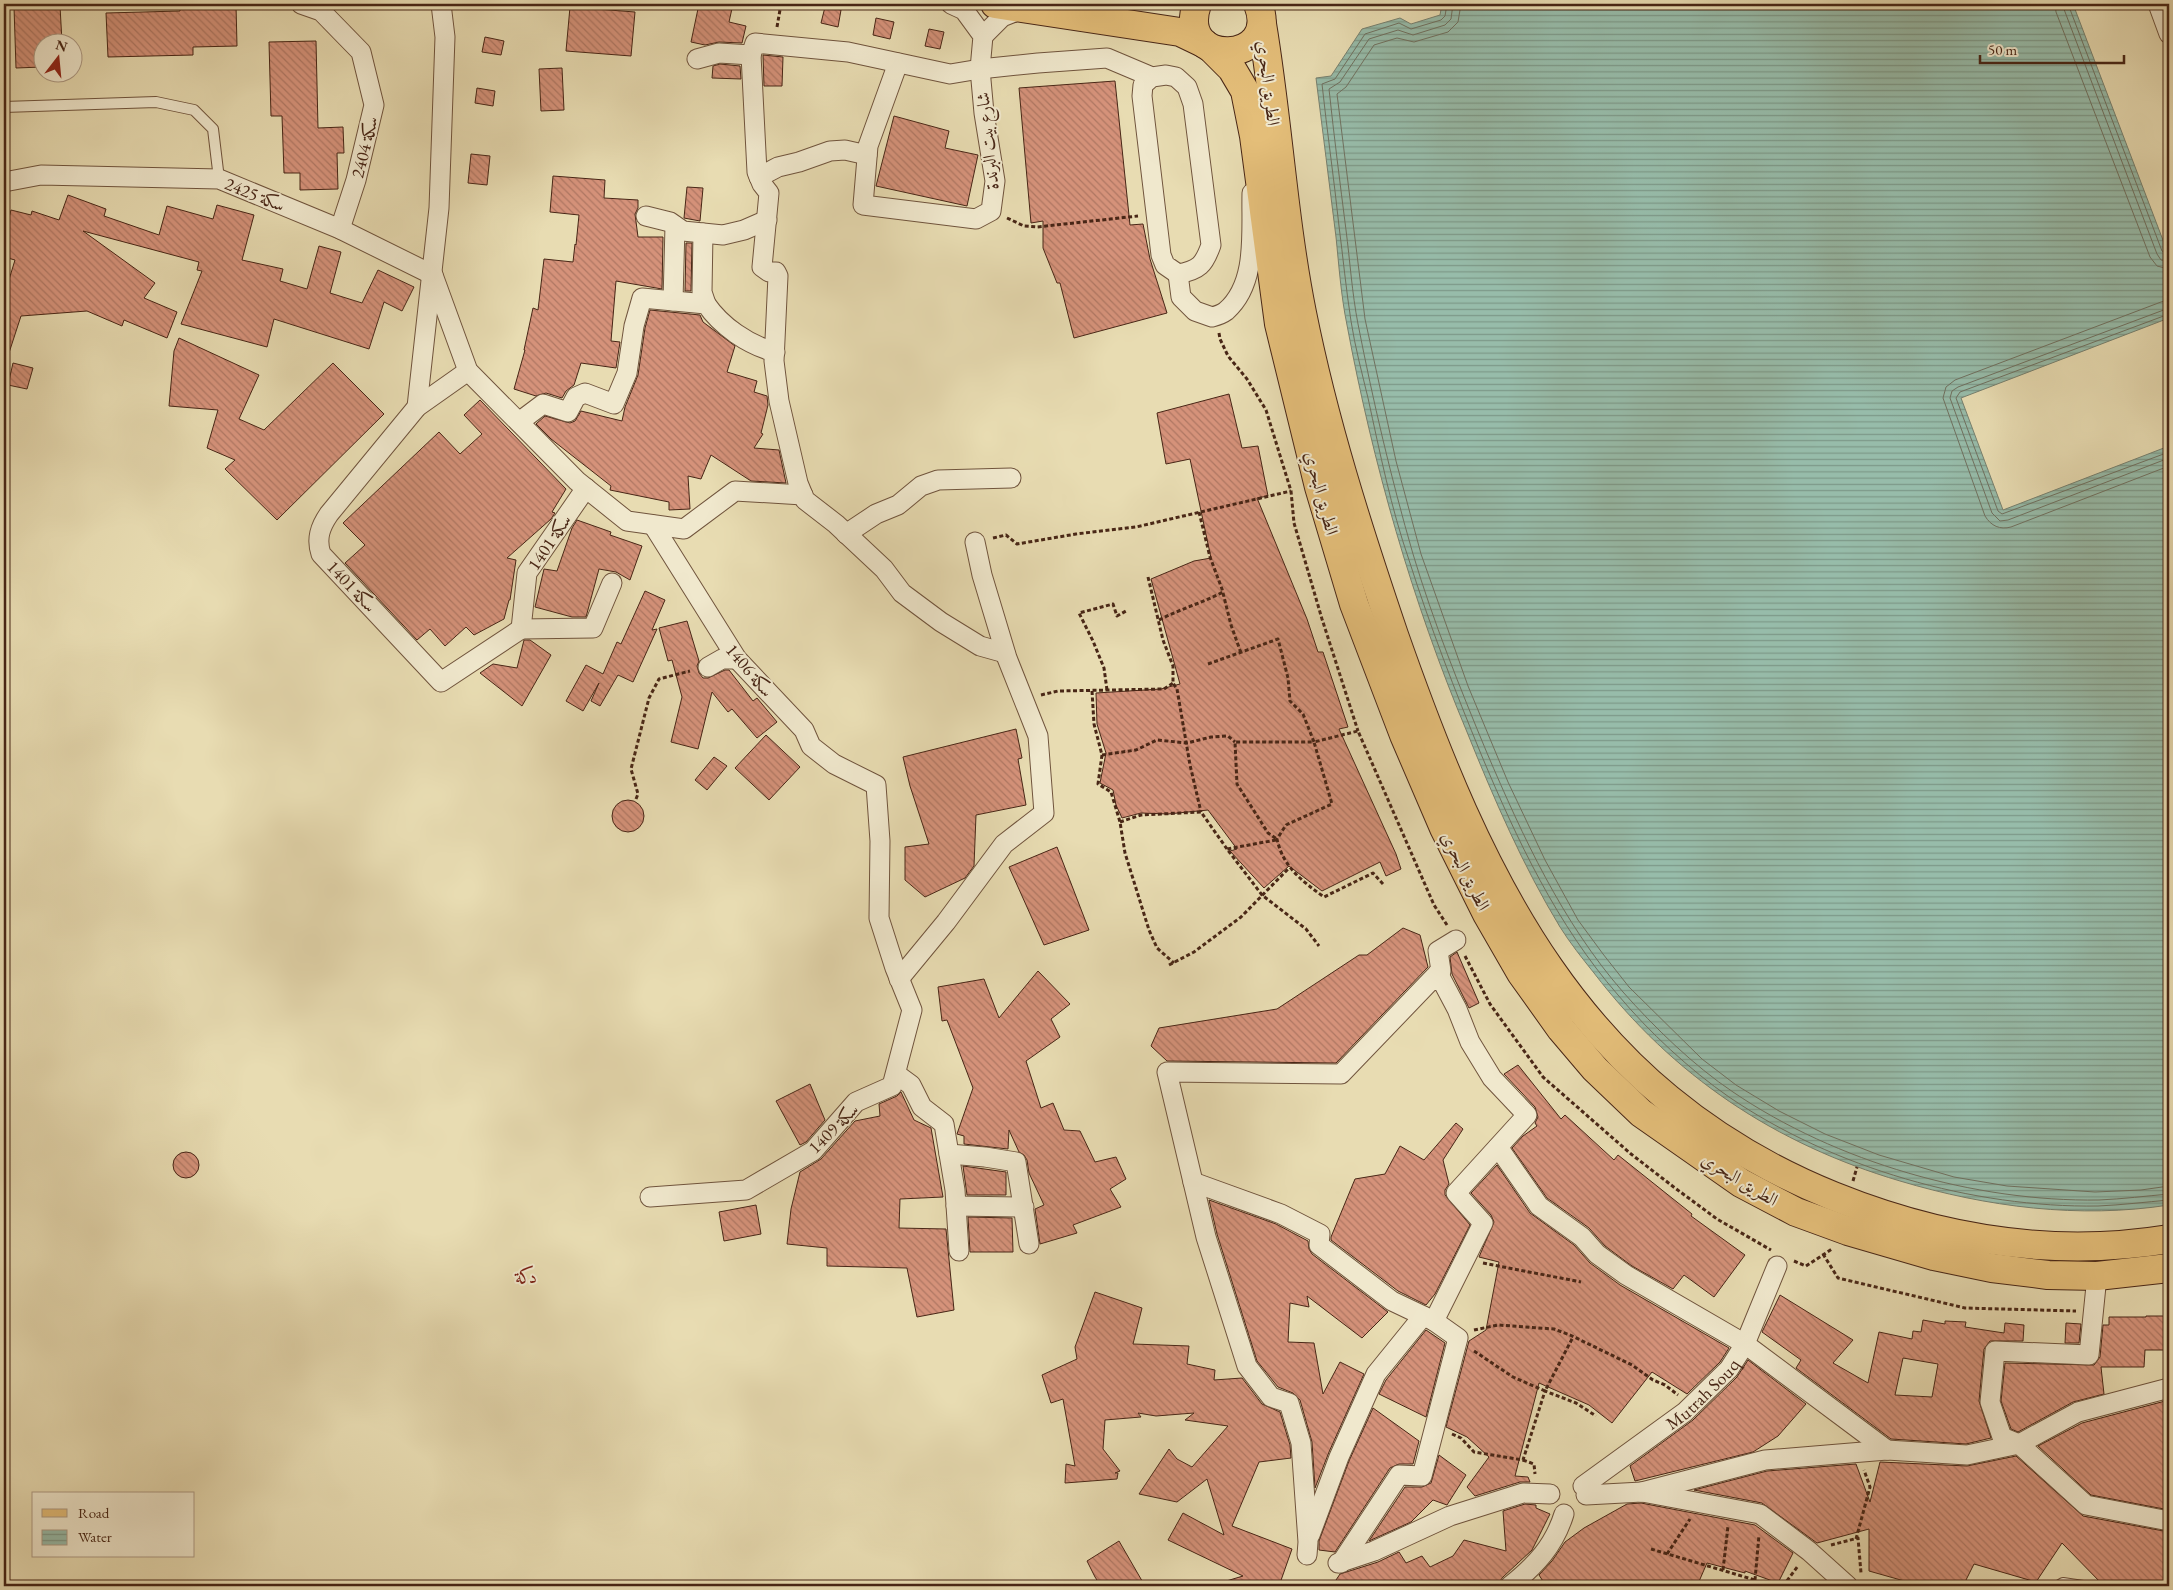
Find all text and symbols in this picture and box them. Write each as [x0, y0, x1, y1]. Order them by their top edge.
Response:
north arrow [32, 32, 82, 82]
scale bar [1980, 32, 2124, 64]
text: N [54, 35, 70, 56]
street label: الطريق البحري [1248, 39, 1286, 127]
text: 50 m [1988, 40, 2017, 59]
street label: شارع بيت البرندة [970, 91, 1008, 191]
street label: سكة 2404 [345, 114, 383, 180]
street label: سكة 2425 [222, 172, 288, 216]
street label: الطريق البحري [1296, 449, 1344, 538]
street label: سكة 1401 [522, 510, 576, 574]
street label: 1401 سكة [322, 555, 382, 617]
street label: 1406 سكة [721, 639, 779, 701]
street label: الطريق البحري [1433, 828, 1496, 916]
street label: 1409 سكة [803, 1098, 863, 1158]
street label: الطريق البحري [1695, 1147, 1783, 1214]
district label: دكة [514, 1264, 537, 1289]
street label: Mutrah Souq [1661, 1354, 1745, 1434]
legend [32, 1492, 195, 1558]
text: Road [78, 1503, 110, 1522]
text: Water [78, 1527, 112, 1546]

